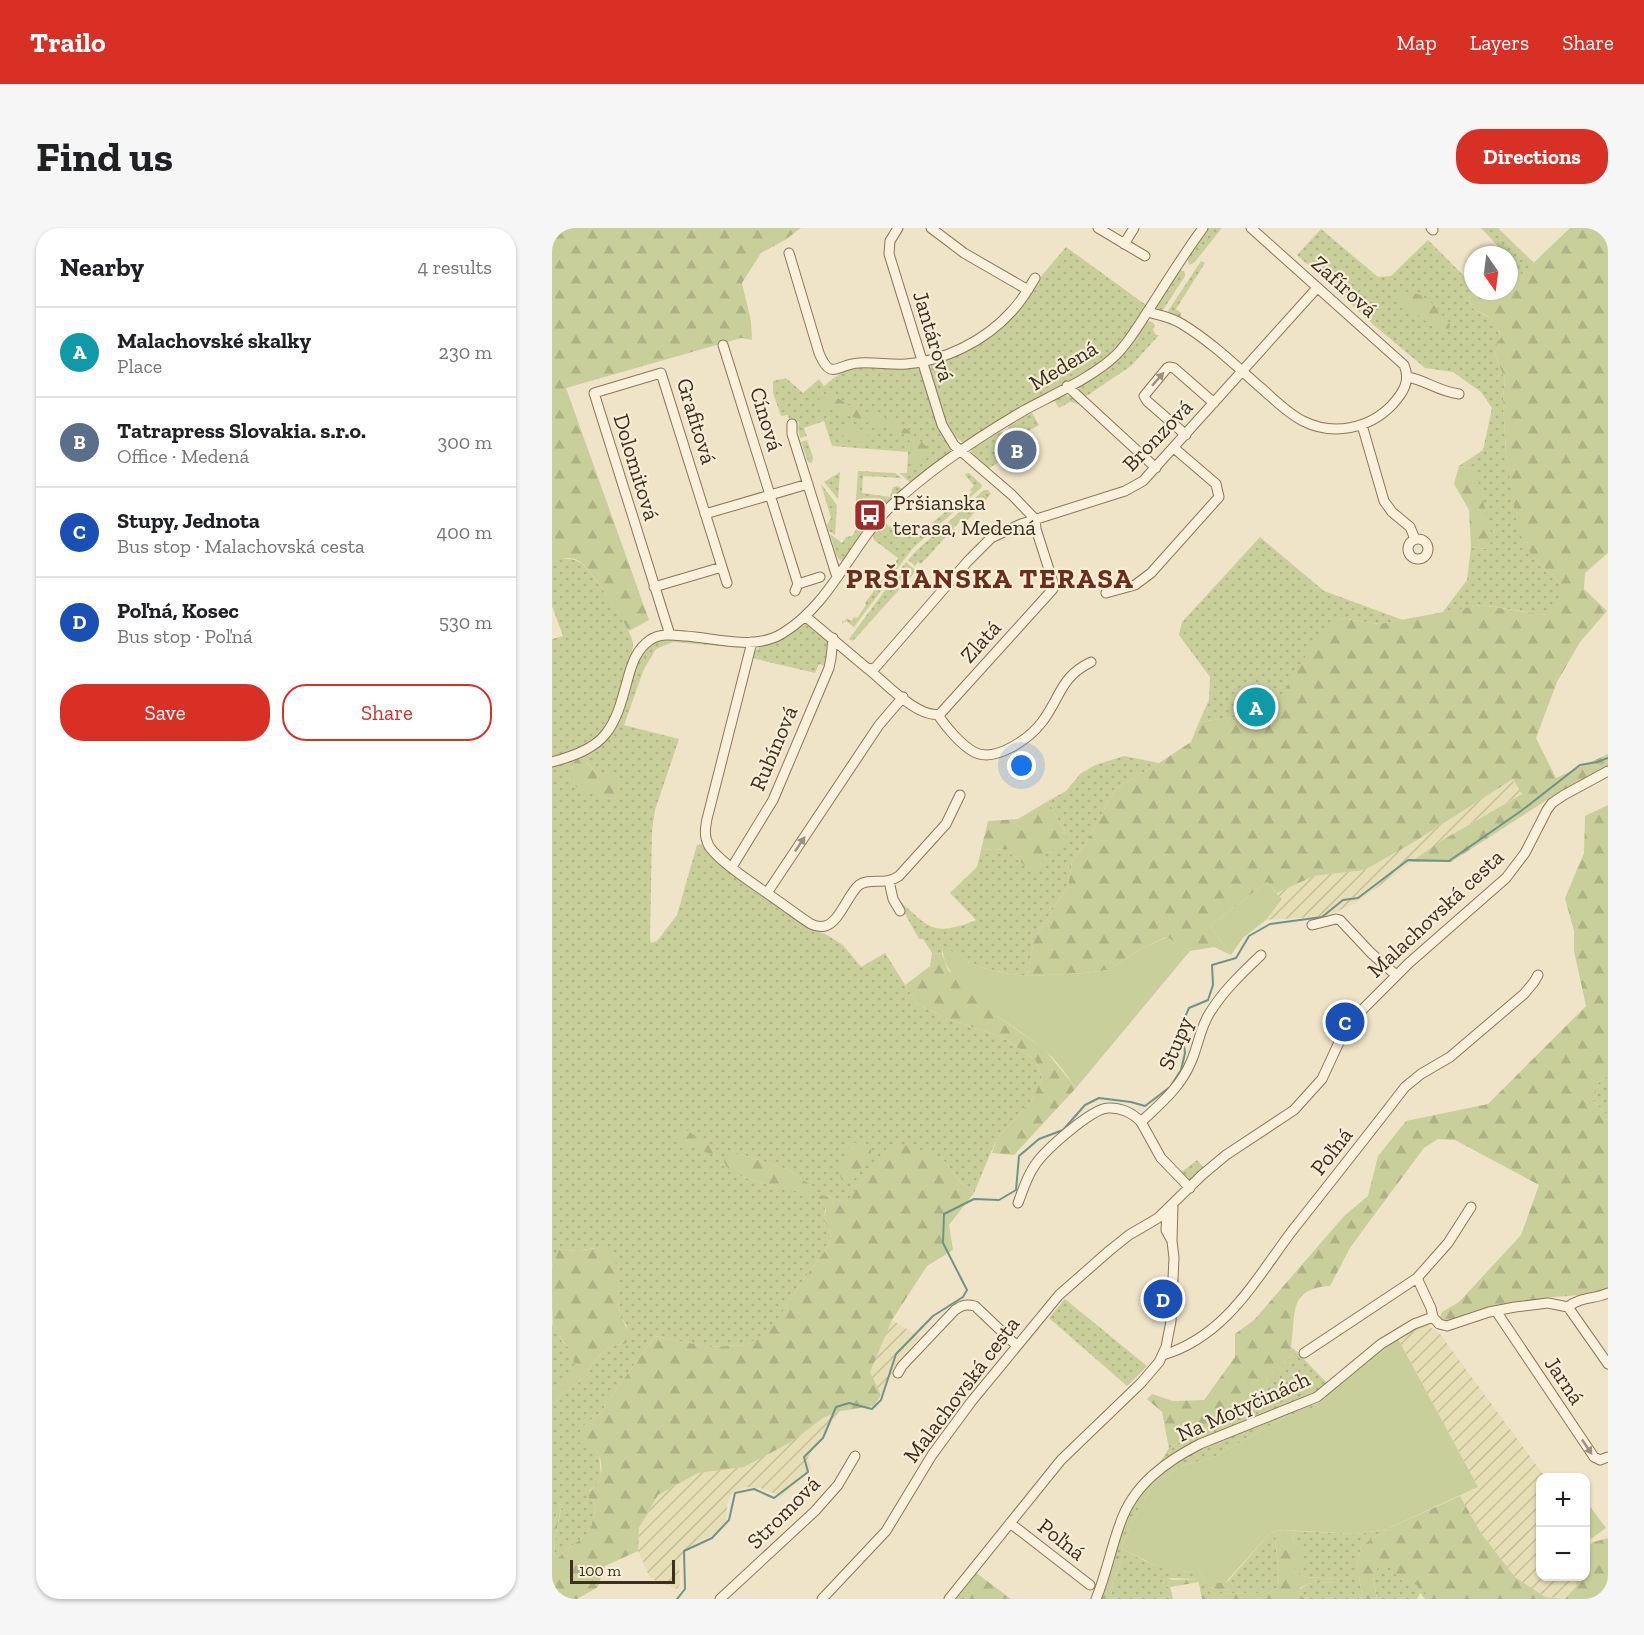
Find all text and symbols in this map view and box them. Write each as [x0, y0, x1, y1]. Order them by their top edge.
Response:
text: Trailo [30, 26, 106, 59]
text: Map [1397, 30, 1437, 55]
text: Layers [1470, 30, 1529, 55]
text: Share [1562, 30, 1614, 55]
button: Directions [1456, 129, 1608, 184]
text: Find us [36, 131, 173, 182]
north arrow [1464, 246, 1518, 300]
street label: Zafírová [1306, 250, 1384, 323]
text: Nearby [60, 251, 144, 283]
text: 4 results [417, 255, 492, 279]
street label: Jantárová [907, 288, 960, 385]
text: Malachovské skalky [117, 327, 311, 354]
street label: Medená [1024, 334, 1103, 396]
text: A [73, 340, 86, 364]
text: 230 m [439, 340, 492, 364]
text: Place [117, 354, 162, 378]
one-way arrow [1151, 372, 1164, 387]
street label: Grafitová [671, 375, 722, 468]
street label: Cínová [744, 384, 789, 455]
street label: Bronzová [1117, 394, 1198, 477]
street label: Dolomitová [608, 411, 666, 524]
text: Tatrapress Slovakia. s.r.o. [117, 417, 366, 444]
pin: B [998, 428, 1036, 472]
text: B [73, 430, 86, 454]
text: 300 m [437, 430, 492, 454]
text: Office · Medená [117, 444, 249, 468]
place label: Pršianska terasa, Medená [893, 489, 1036, 541]
bus stop icon: Pršianska terasa, Medená [852, 497, 888, 533]
text: Stupy, Jednota [117, 507, 260, 534]
text: C [73, 520, 86, 544]
text: 400 m [436, 520, 492, 544]
text: Bus stop · Malachovská cesta [117, 534, 365, 558]
district label: PRŠIANSKA TERASA [846, 562, 1134, 595]
text: Poľná, Kosec [117, 597, 239, 624]
text: D [73, 610, 86, 634]
text: 530 m [439, 610, 492, 634]
street label: Zlatá [954, 614, 1007, 668]
text: Bus stop · Poľná [117, 624, 253, 648]
button: Save [60, 684, 270, 741]
button: Share [282, 684, 492, 741]
pin: A [1236, 684, 1276, 730]
street label: Rubínová [744, 702, 803, 795]
your location [1007, 751, 1036, 780]
one-way arrow [794, 836, 805, 852]
street label: Malachovská cesta [1362, 843, 1509, 983]
pin: C [1326, 1000, 1364, 1044]
street label: Stupy [1152, 1012, 1199, 1074]
street label: Poľná [1304, 1122, 1359, 1180]
pin: D [1144, 1276, 1182, 1322]
street label: Malachovská cesta [898, 1310, 1025, 1468]
street label: Jarná [1539, 1351, 1591, 1410]
street label: Na Motyčinách [1173, 1365, 1314, 1448]
one-way arrow [1581, 1438, 1593, 1454]
street label: Stromová [741, 1470, 826, 1554]
map controls [1536, 1473, 1590, 1581]
button: + [1536, 1473, 1590, 1527]
street label: Poľná [1033, 1512, 1091, 1567]
button: − [1536, 1527, 1590, 1581]
scale bar [570, 1557, 675, 1584]
text: 100 m [579, 1561, 621, 1580]

